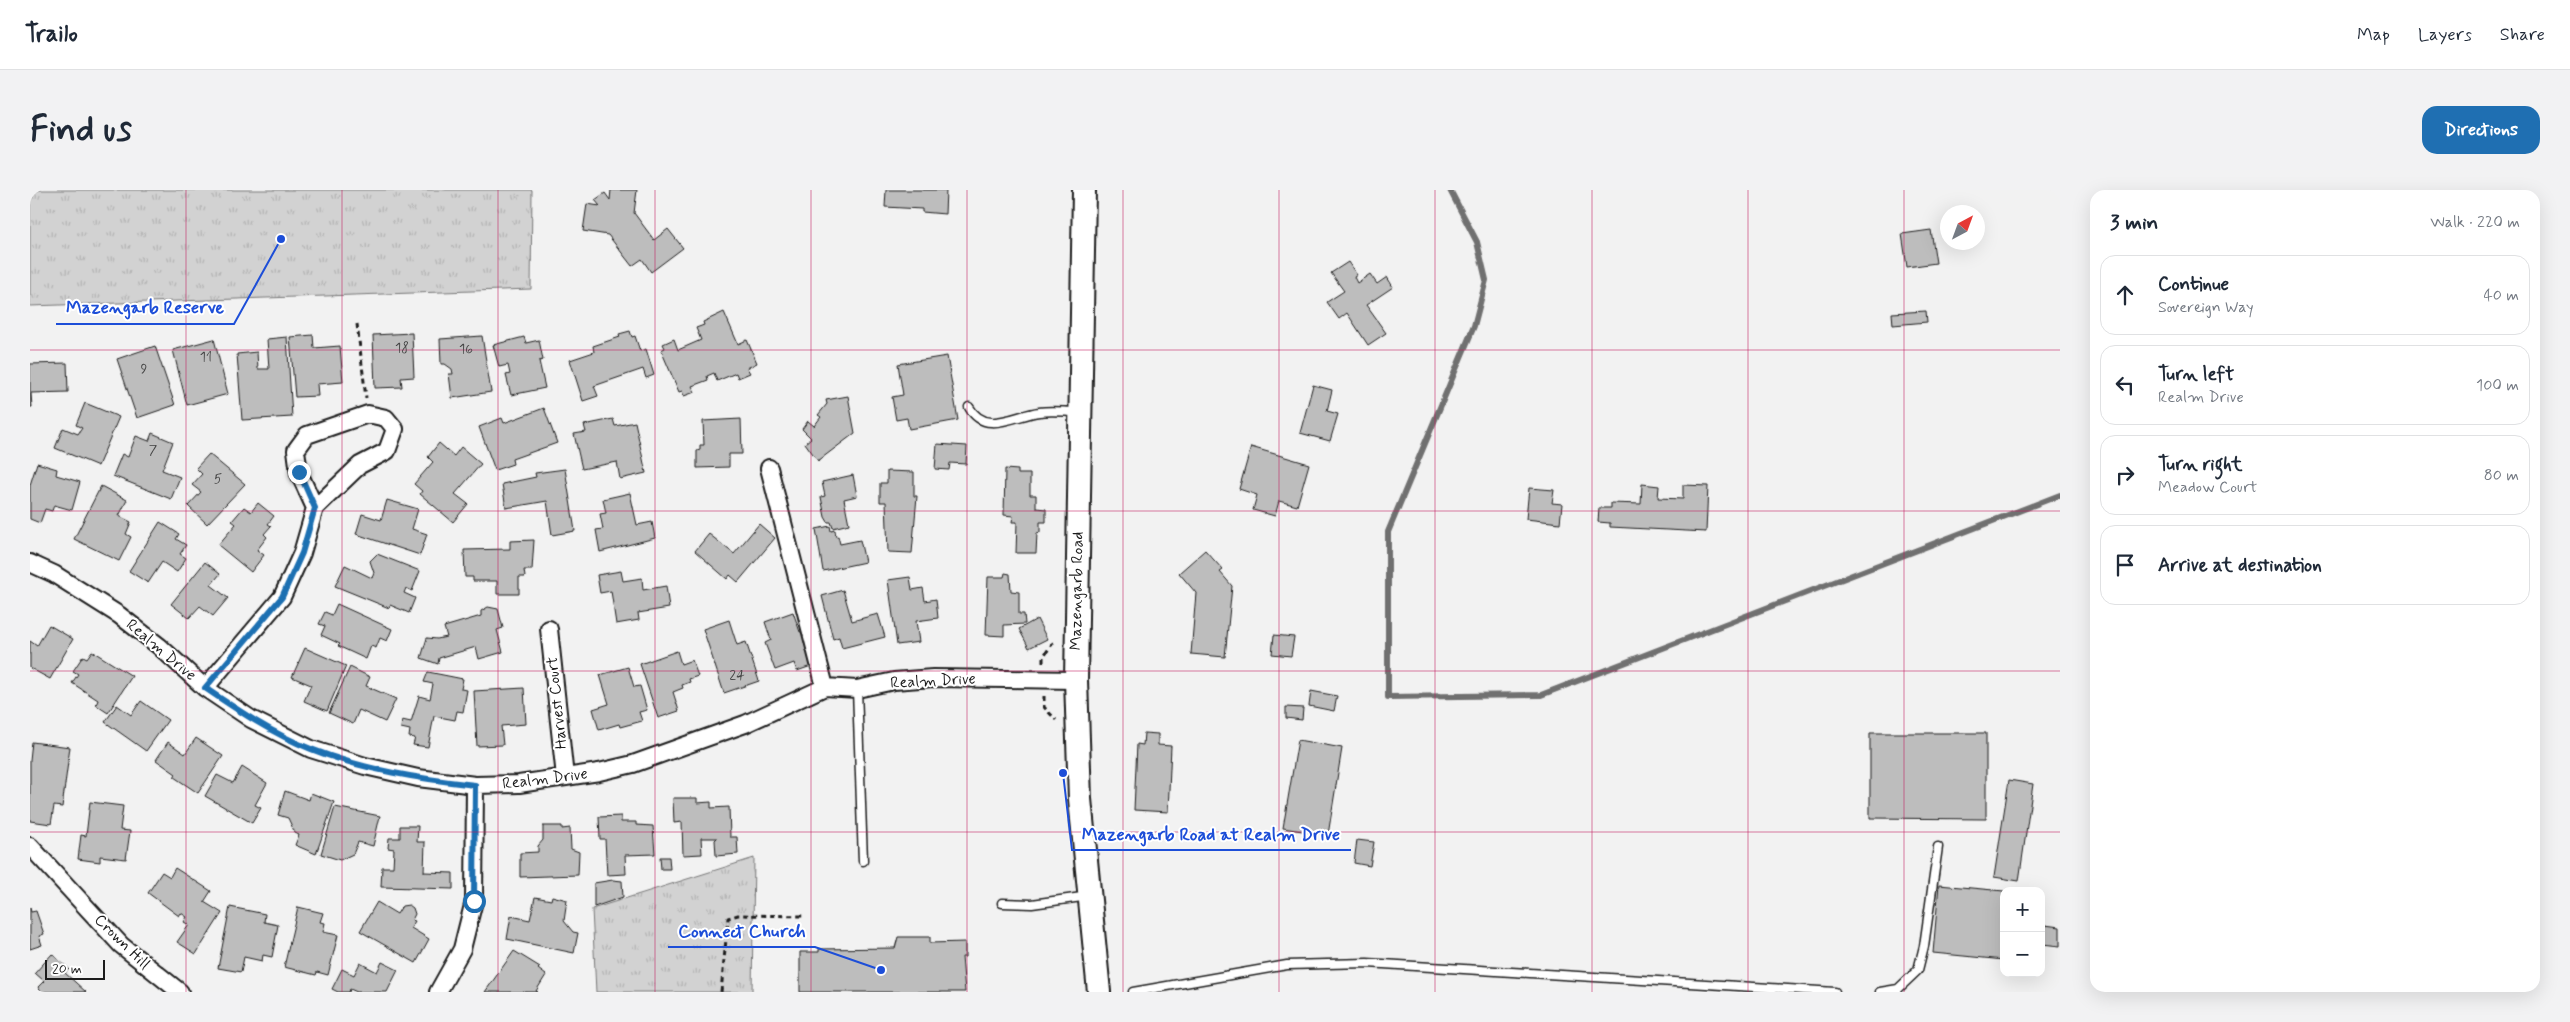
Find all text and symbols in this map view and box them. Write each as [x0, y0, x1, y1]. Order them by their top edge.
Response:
text: Trailo [25, 19, 78, 50]
text: Map [2357, 23, 2390, 47]
text: Layers [2418, 23, 2472, 47]
text: Share [2500, 23, 2545, 47]
button: Directions [2422, 106, 2540, 154]
text: Find us [30, 107, 132, 153]
north arrow [1940, 205, 1985, 250]
text: 3 min [2110, 209, 2158, 237]
text: Walk · 220 m [2430, 212, 2520, 233]
text: Continue [2158, 272, 2229, 297]
icon: ahead [2111, 281, 2139, 309]
text: 40 m [2483, 285, 2519, 306]
callout: Mazengarb Reserve [56, 291, 234, 324]
text: Mazengarb Reserve [66, 296, 225, 320]
text: Sovereign Way [2158, 297, 2254, 318]
house number: 18 [395, 339, 409, 357]
house number: 16 [459, 340, 473, 358]
house number: 11 [200, 348, 212, 366]
house number: 9 [141, 360, 148, 378]
text: Turn left [2158, 362, 2234, 387]
icon: left [2111, 371, 2139, 399]
text: 100 m [2476, 375, 2519, 396]
text: Realm Drive [2158, 387, 2244, 408]
house number: 7 [149, 441, 158, 459]
text: Turn right [2158, 452, 2242, 477]
route end [288, 461, 311, 484]
icon: right [2111, 461, 2139, 489]
text: 80 m [2484, 465, 2519, 486]
house number: 5 [214, 470, 222, 488]
text: Meadow Court [2158, 477, 2257, 498]
street label: Mazengarb Road [1065, 531, 1089, 651]
icon: arrive [2111, 551, 2139, 579]
text: Arrive at destination [2158, 553, 2322, 578]
street label: Realm Drive [121, 614, 201, 686]
street label: Harvest Court [542, 655, 572, 750]
house number: 24 [729, 666, 745, 684]
street label: Realm Drive [890, 668, 976, 694]
street label: Realm Drive [501, 763, 589, 795]
callout: Mazengarb Road at Realm Drive [1072, 817, 1351, 850]
text: Mazengarb Road at Realm Drive [1082, 823, 1340, 847]
map controls [2000, 887, 2045, 977]
button: + [2000, 887, 2045, 932]
route start [463, 890, 486, 913]
street label: Crown Hill [90, 910, 154, 974]
callout: Connect Church [668, 914, 815, 947]
text: Connect Church [678, 920, 806, 944]
button: − [2000, 932, 2045, 977]
scale bar [45, 957, 105, 980]
text: 20 m [52, 960, 82, 978]

